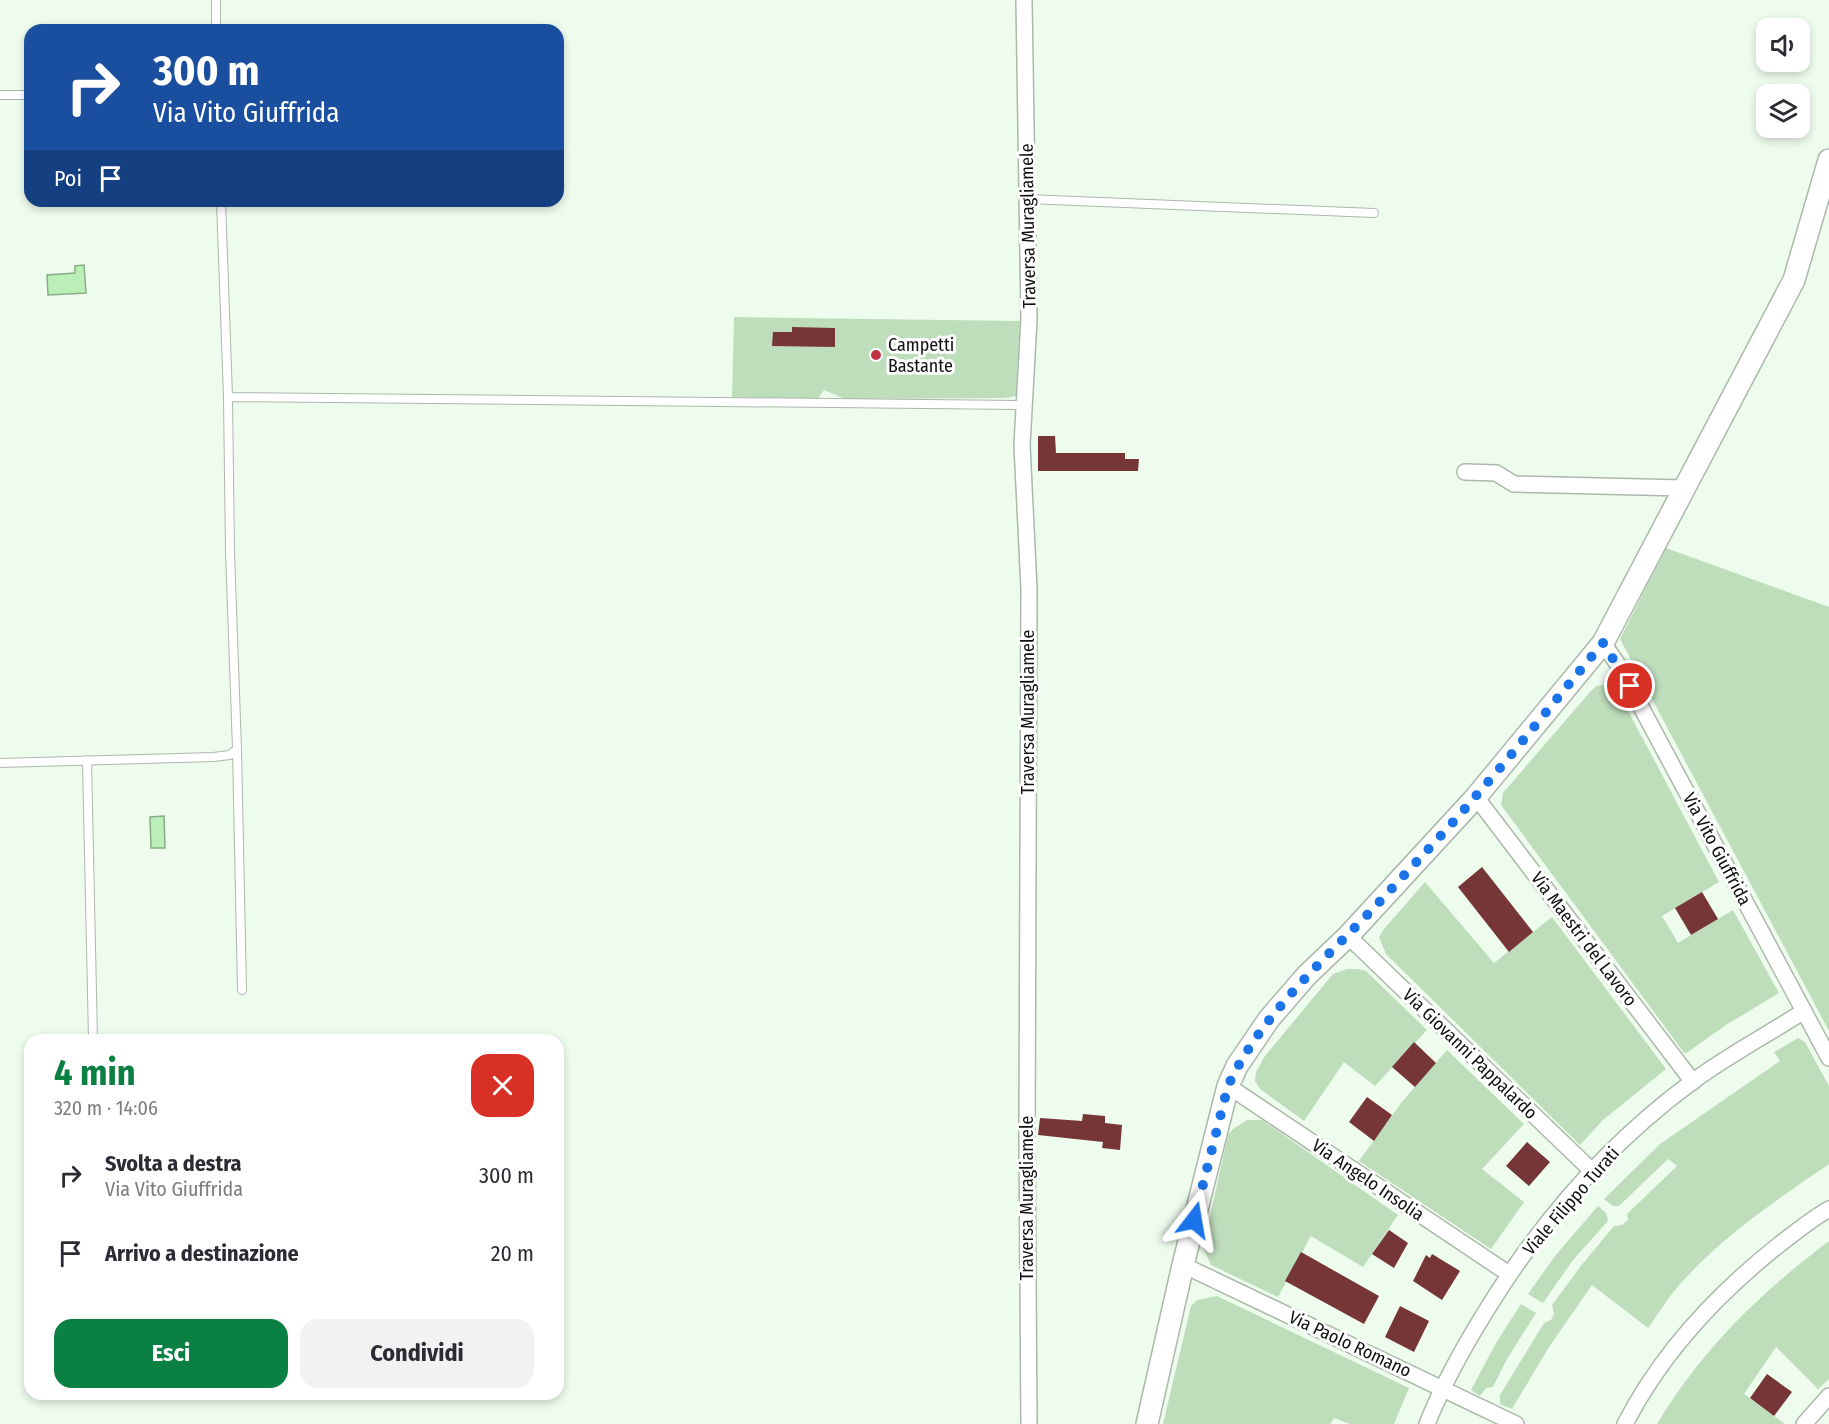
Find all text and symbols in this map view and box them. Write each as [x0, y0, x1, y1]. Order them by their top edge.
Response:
map controls [1756, 18, 1810, 138]
button: sound [1756, 18, 1810, 72]
text: 300 m [153, 46, 260, 96]
icon: right [54, 48, 132, 126]
button: layers [1756, 84, 1810, 138]
text: Via Vito Giuffrida [153, 97, 340, 129]
street label: Traversa Muragliamele [1016, 143, 1040, 309]
icon: arrive [94, 162, 127, 195]
text: Poi [54, 165, 82, 192]
place label: Campetti Bastante [888, 334, 954, 377]
marker: Campetti Bastante [869, 348, 883, 362]
street label: Traversa Muragliamele [1017, 629, 1039, 794]
pin [1604, 660, 1655, 711]
icon: arrive [1613, 669, 1646, 702]
street label: Via Vito Giuffrida [1678, 789, 1756, 909]
street label: Via Maestri del Lavoro [1526, 868, 1642, 1010]
street label: Via Giovanni Pappalardo [1398, 984, 1542, 1124]
text: 4 min [54, 1051, 136, 1095]
button: close [471, 1054, 534, 1117]
text: 320 m · 14:06 [54, 1096, 158, 1120]
street label: Traversa Muragliamele [1016, 1115, 1038, 1280]
street label: Via Angelo Insolia [1308, 1134, 1428, 1226]
street label: Viale Filippo Turati [1518, 1142, 1624, 1260]
text: Svolta a destra [105, 1150, 242, 1177]
icon: right [54, 1159, 87, 1192]
text: 300 m [479, 1162, 534, 1189]
text: Via Vito Giuffrida [105, 1177, 243, 1201]
position arrow [1162, 1188, 1226, 1252]
icon: arrive [54, 1237, 87, 1270]
text: Arrivo a destinazione [105, 1240, 299, 1267]
text: 20 m [491, 1240, 534, 1267]
street label: Via Paolo Romano [1285, 1306, 1415, 1382]
button: Esci [54, 1319, 288, 1388]
button: Condividi [300, 1319, 534, 1388]

